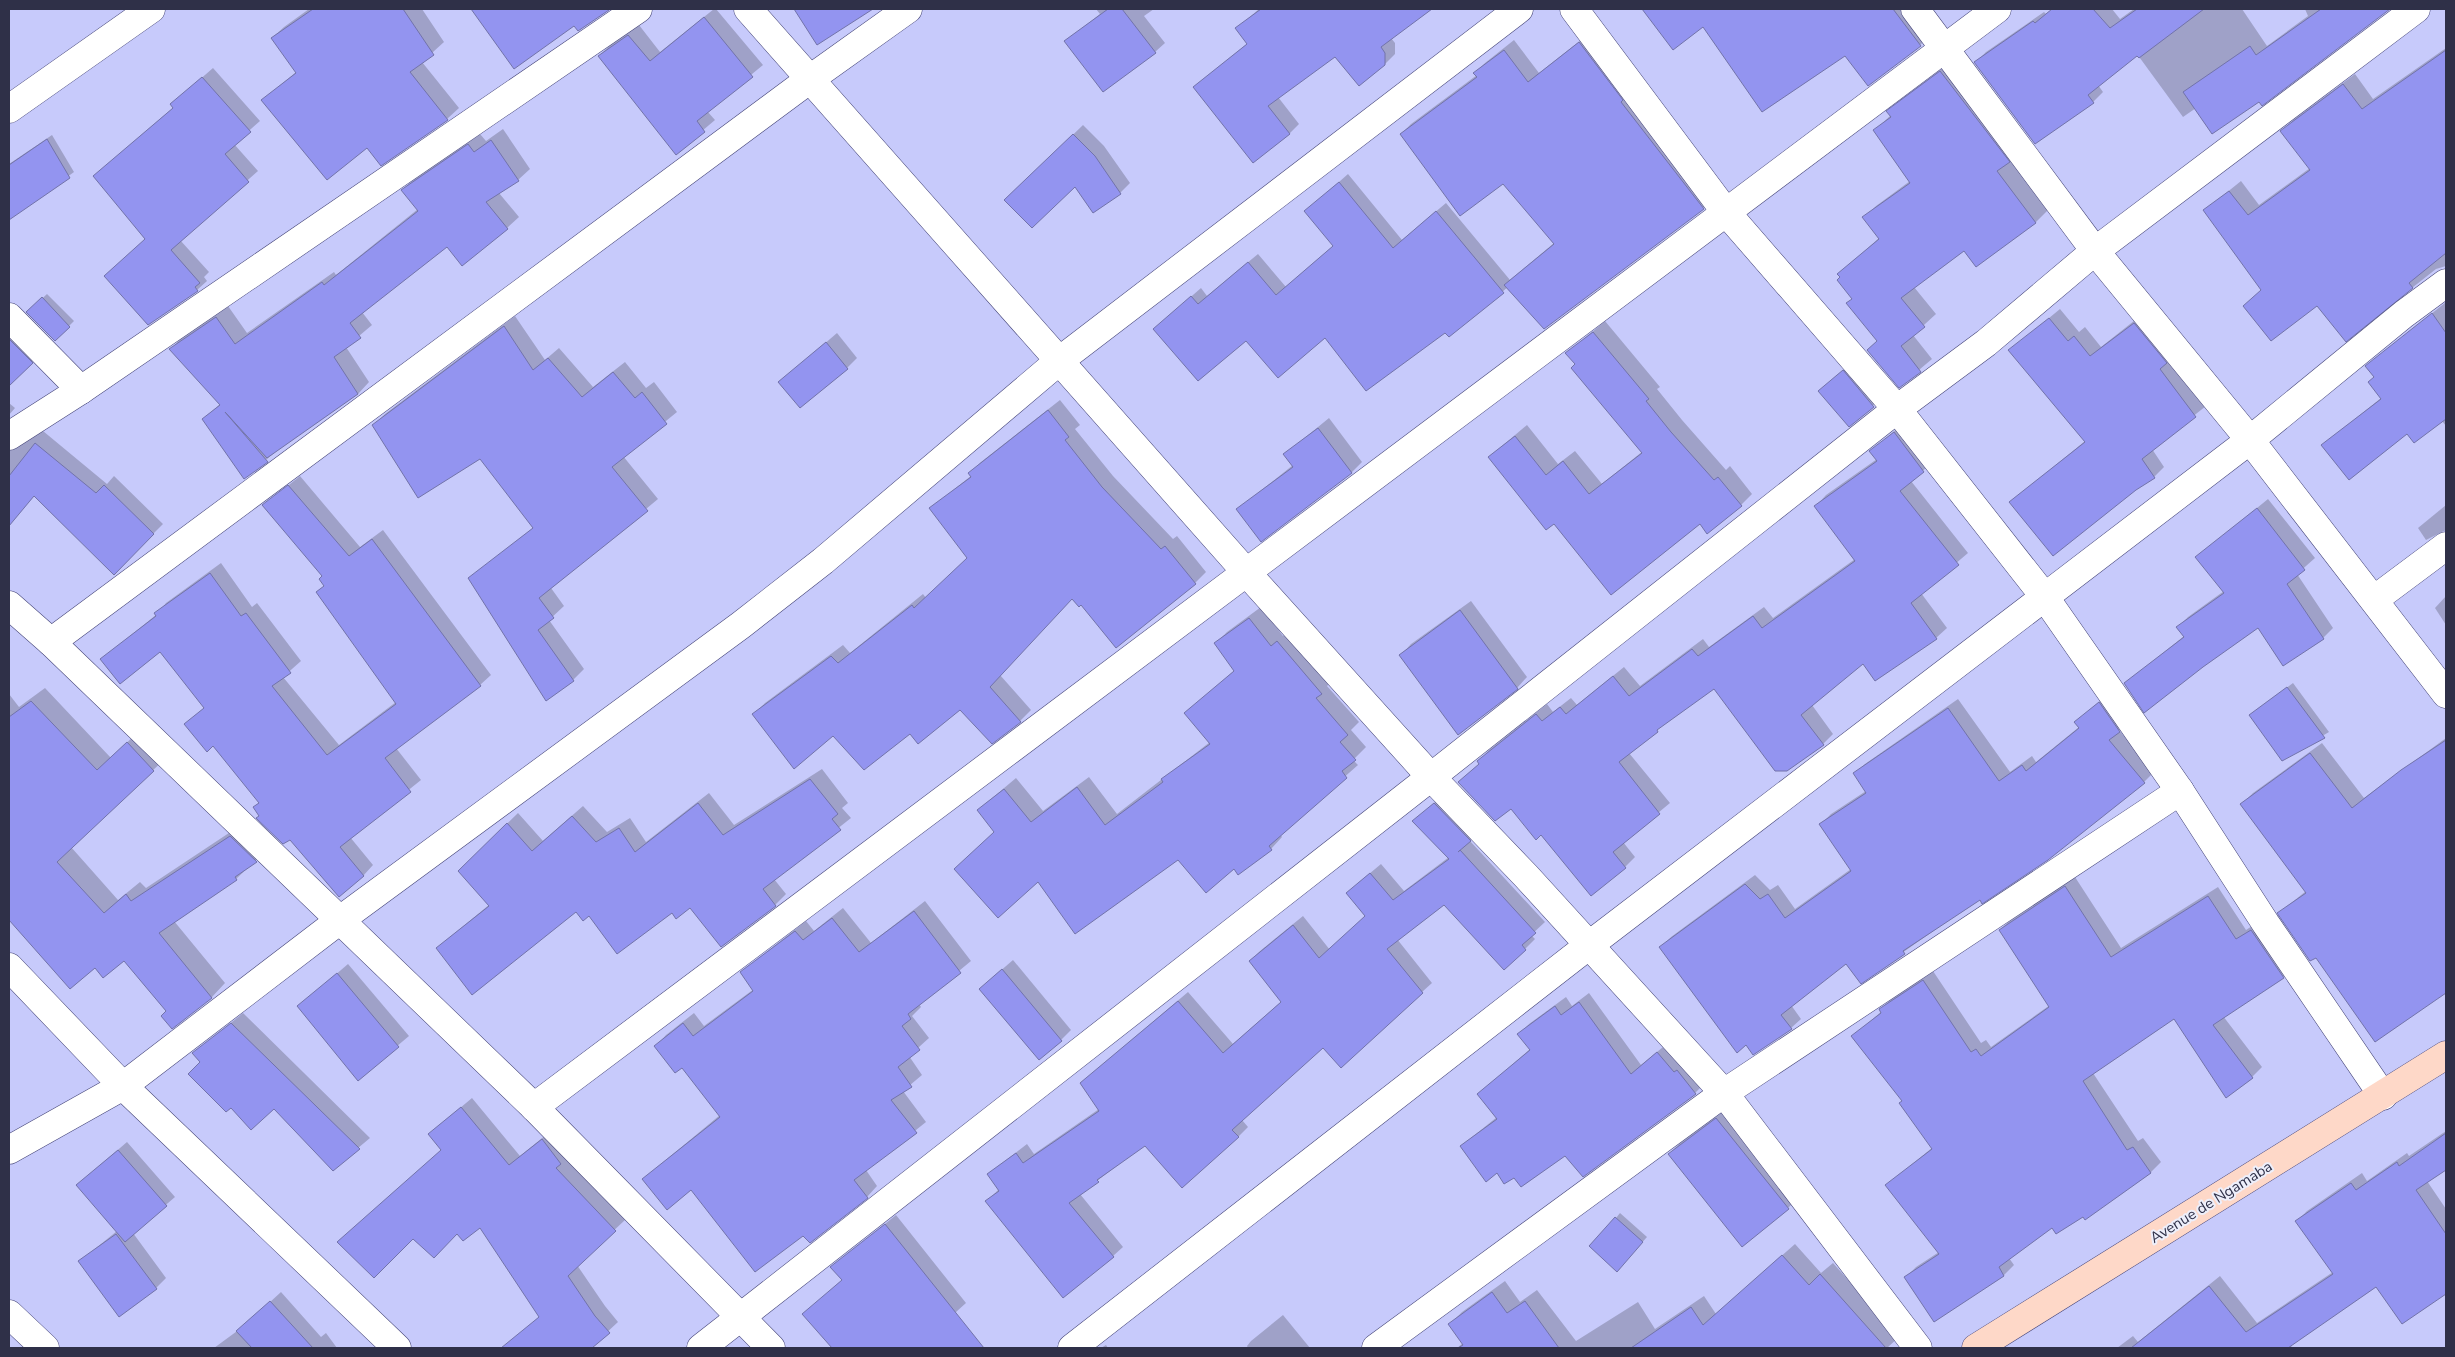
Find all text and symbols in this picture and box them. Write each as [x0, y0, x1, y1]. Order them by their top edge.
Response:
street label: Avenue de Ngamaba [2146, 1156, 2276, 1248]

